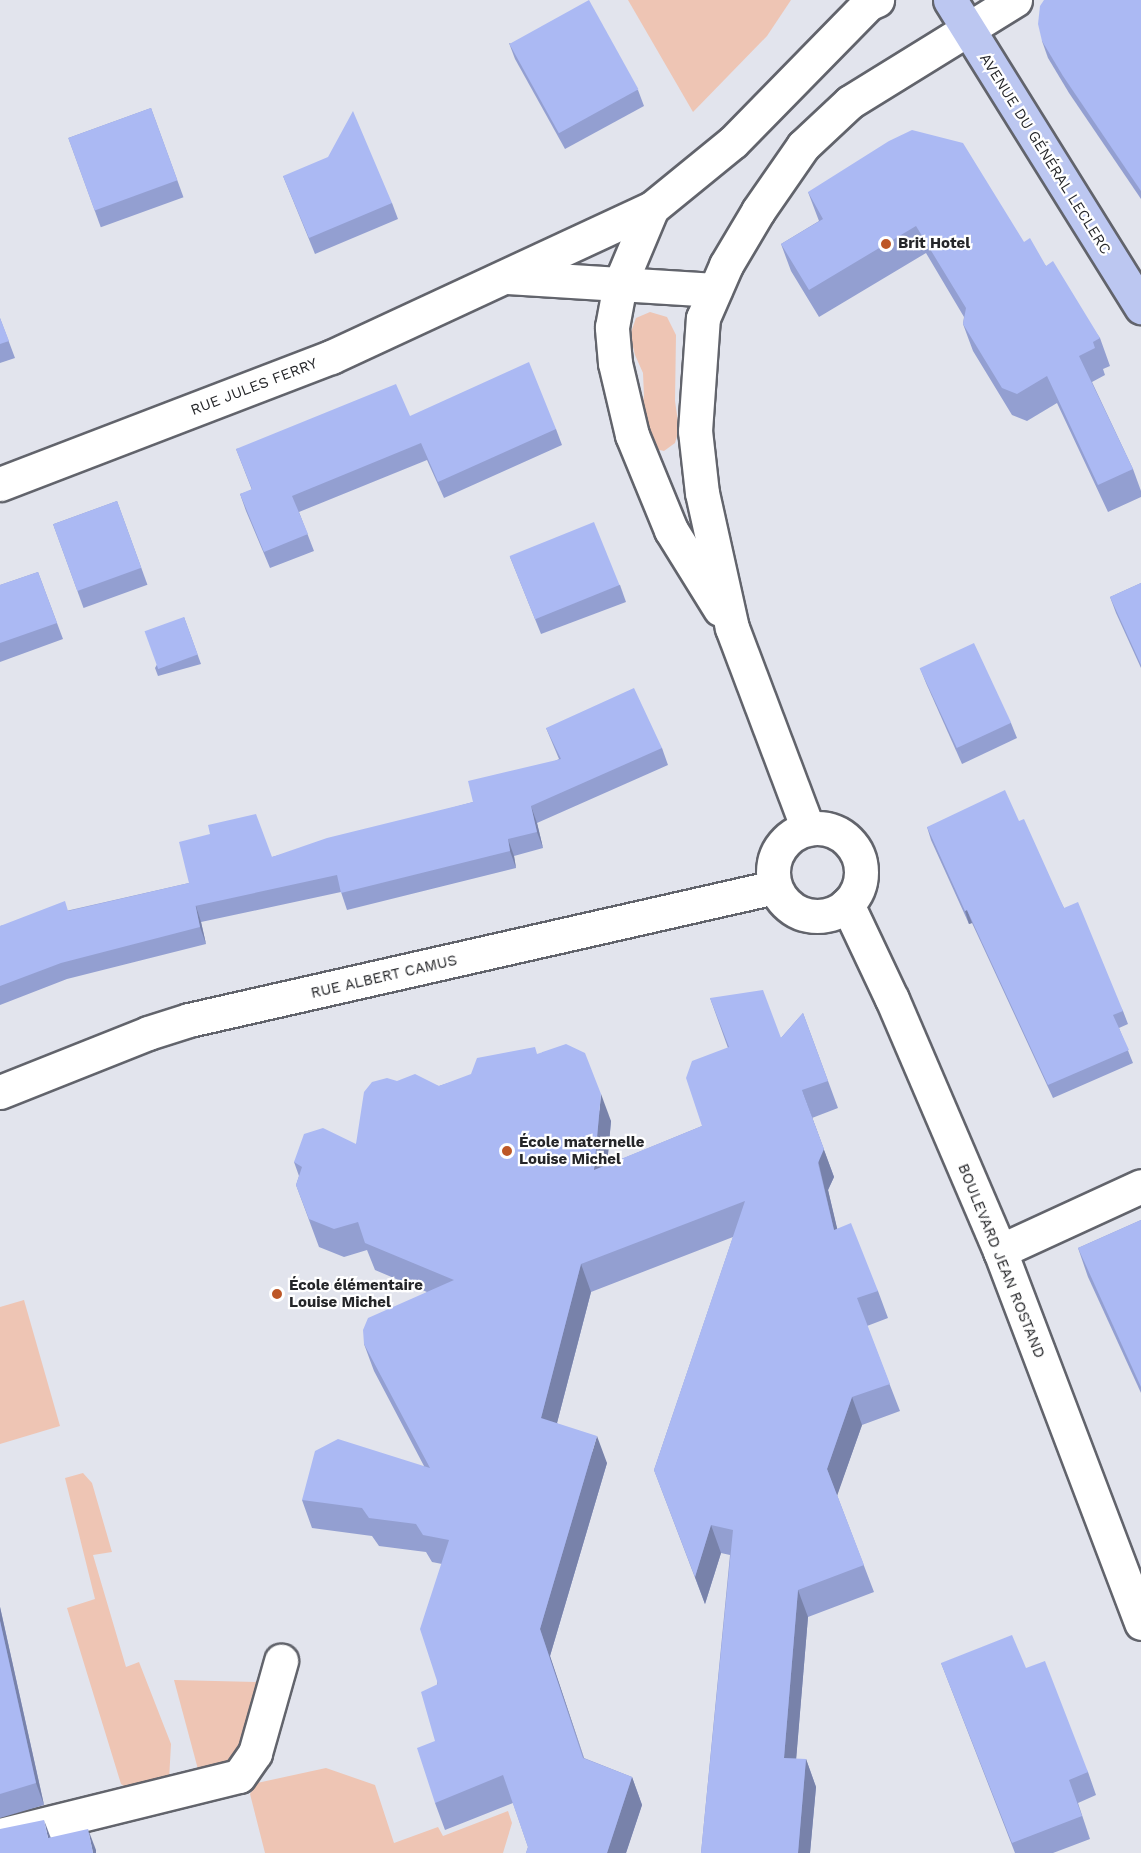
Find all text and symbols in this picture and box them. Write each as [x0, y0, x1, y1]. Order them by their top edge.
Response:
street label: AVENUE DU GÉNÉRAL LECLERC [976, 50, 1114, 258]
place label: Brit Hotel [898, 235, 970, 253]
marker: Brit Hotel [879, 237, 893, 251]
street label: RUE JULES FERRY [188, 354, 320, 420]
street label: RUE ALBERT CAMUS [309, 951, 459, 1003]
place label: École maternelle Louise Michel [519, 1133, 644, 1168]
marker: École maternelle Louise Michel [500, 1144, 514, 1158]
street label: BOULEVARD JEAN ROSTAND [954, 1161, 1048, 1361]
place label: École élémentaire Louise Michel [289, 1276, 423, 1311]
marker: École élémentaire Louise Michel [270, 1287, 284, 1301]

